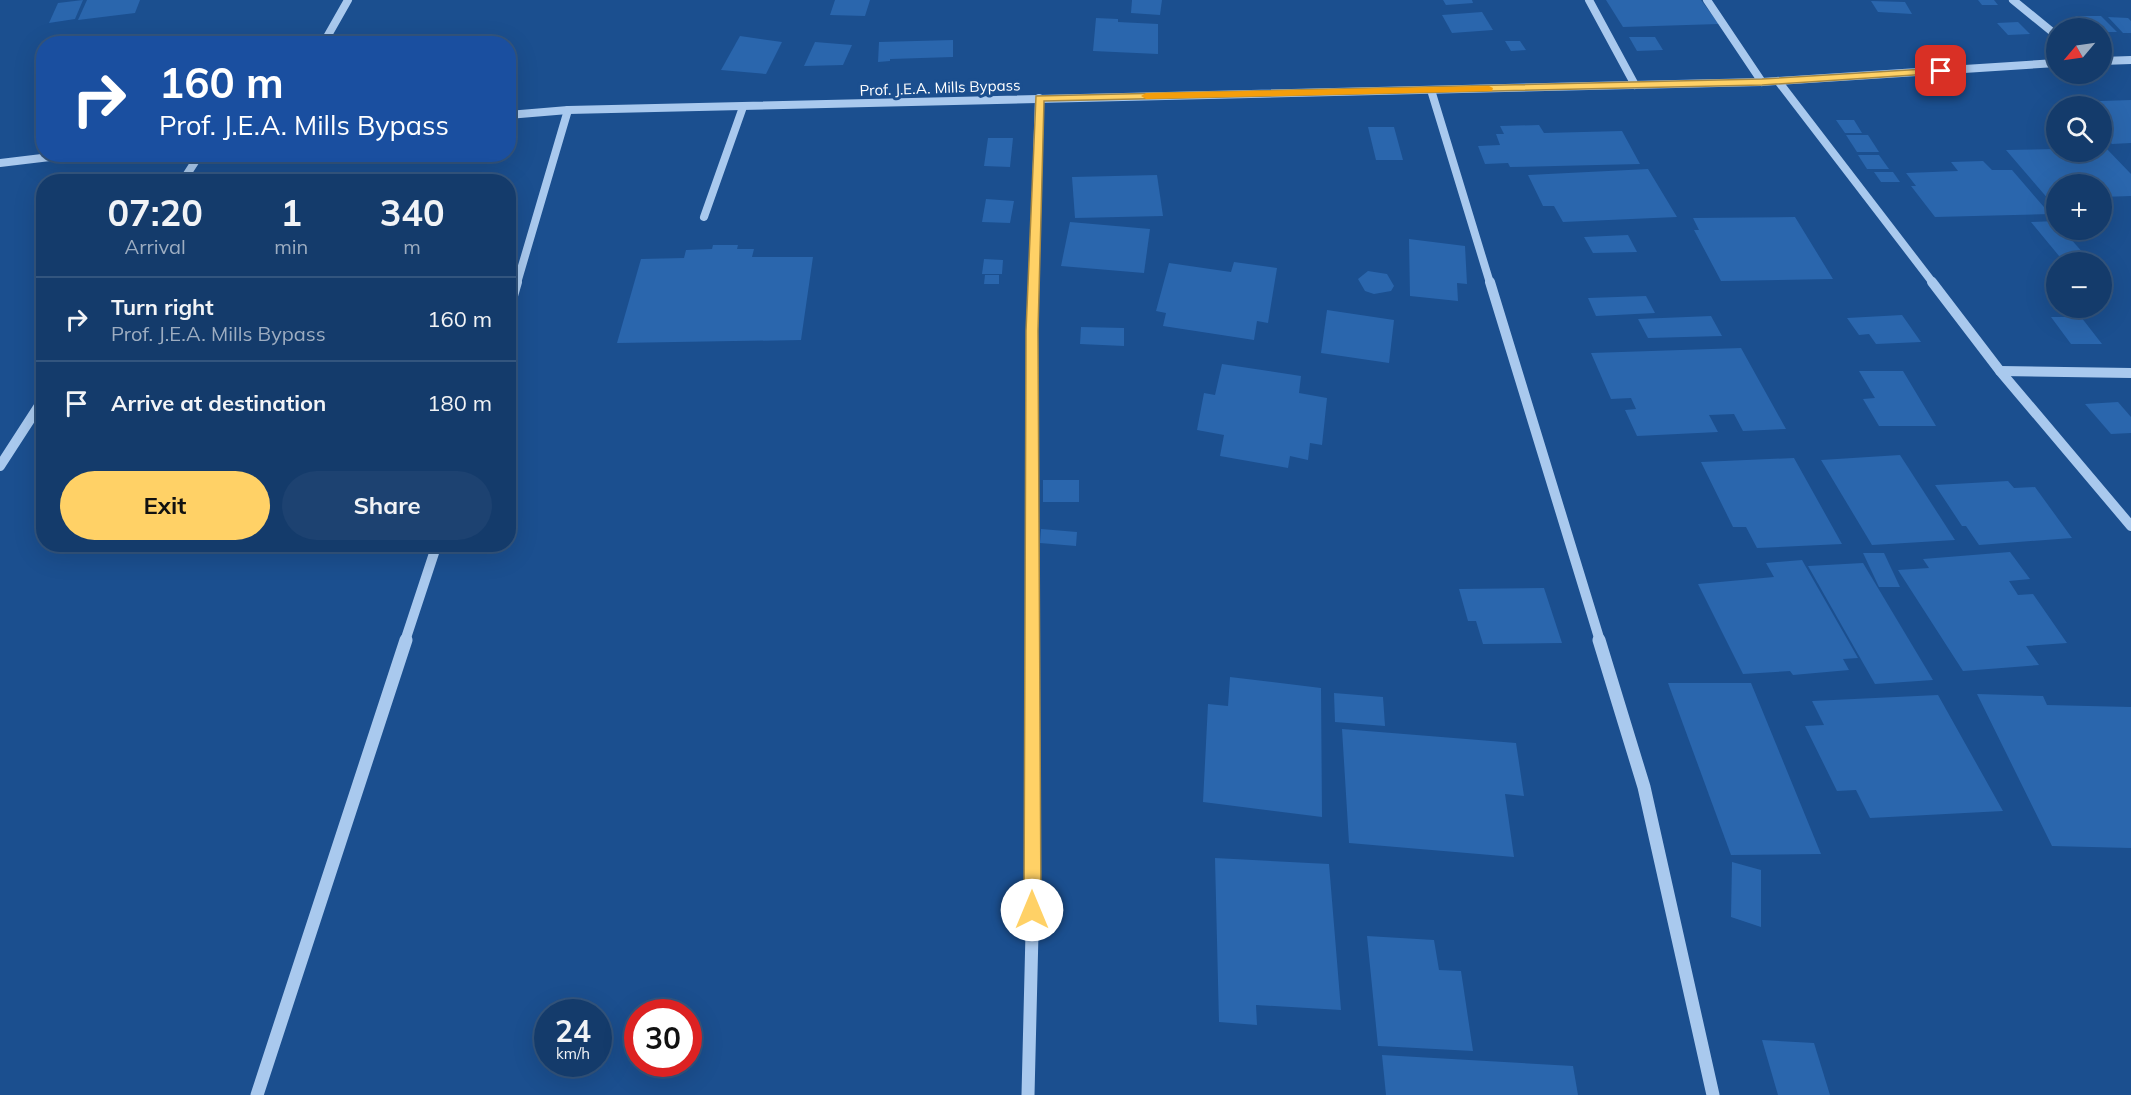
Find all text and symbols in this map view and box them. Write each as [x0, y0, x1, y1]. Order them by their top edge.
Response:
north arrow [2046, 18, 2112, 84]
map controls [2046, 18, 2112, 318]
pin [1915, 45, 1966, 96]
icon: arrive [1924, 54, 1957, 87]
text: 160 m [159, 56, 284, 109]
icon: right [60, 60, 138, 138]
street label: Prof. J.E.A. Mills Bypass [859, 75, 1021, 100]
button: search [2046, 96, 2112, 162]
text: Prof. J.E.A. Mills Bypass [159, 108, 449, 142]
button: + [2046, 174, 2112, 240]
text: 07:20 [107, 190, 203, 235]
text: 1 [280, 190, 302, 235]
text: 340 [380, 190, 445, 235]
text: Arrival [125, 234, 186, 259]
text: min [274, 234, 308, 259]
text: m [403, 234, 421, 259]
button: − [2046, 252, 2112, 318]
text: Turn right [111, 293, 214, 321]
icon: right [60, 303, 93, 336]
text: 160 m [427, 305, 492, 333]
text: Prof. J.E.A. Mills Bypass [111, 321, 326, 346]
icon: arrive [60, 387, 93, 420]
text: Arrive at destination [111, 389, 326, 417]
text: 180 m [427, 389, 492, 417]
button: Exit [60, 471, 270, 540]
button: Share [282, 471, 492, 540]
position arrow [1000, 878, 1064, 942]
speed limit sign: 30 [624, 999, 702, 1077]
text: 24 [555, 1012, 591, 1050]
text: km/h [556, 1044, 590, 1063]

